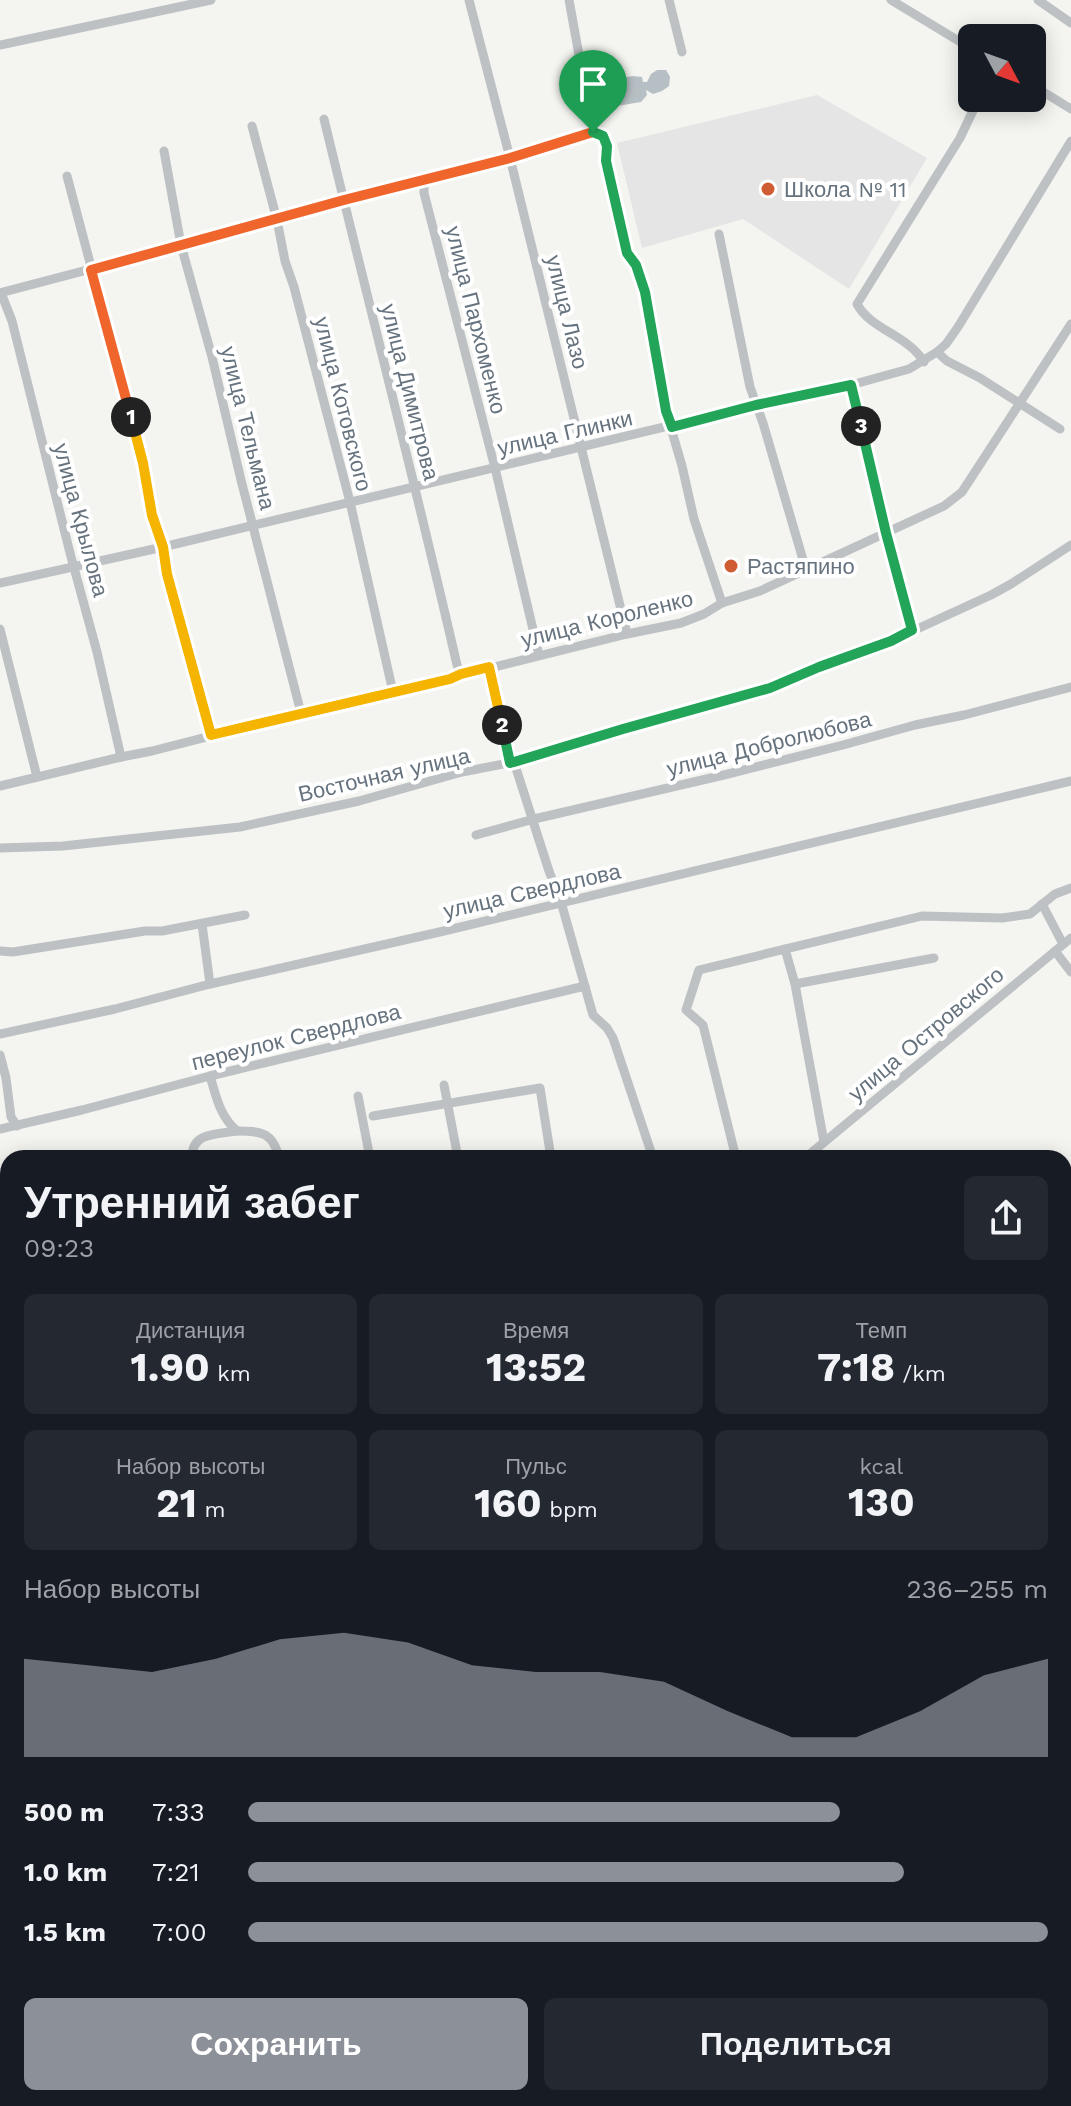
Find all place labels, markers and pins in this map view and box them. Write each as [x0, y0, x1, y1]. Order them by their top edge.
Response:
pin [559, 50, 627, 132]
place label: Школа № 11 [784, 177, 907, 202]
marker: Школа № 11 [759, 180, 777, 198]
pin: 1 [111, 397, 151, 437]
pin: 3 [841, 406, 881, 446]
place label: Растяпино [747, 554, 855, 579]
marker: Растяпино [722, 557, 740, 575]
pin: 2 [482, 705, 522, 745]

